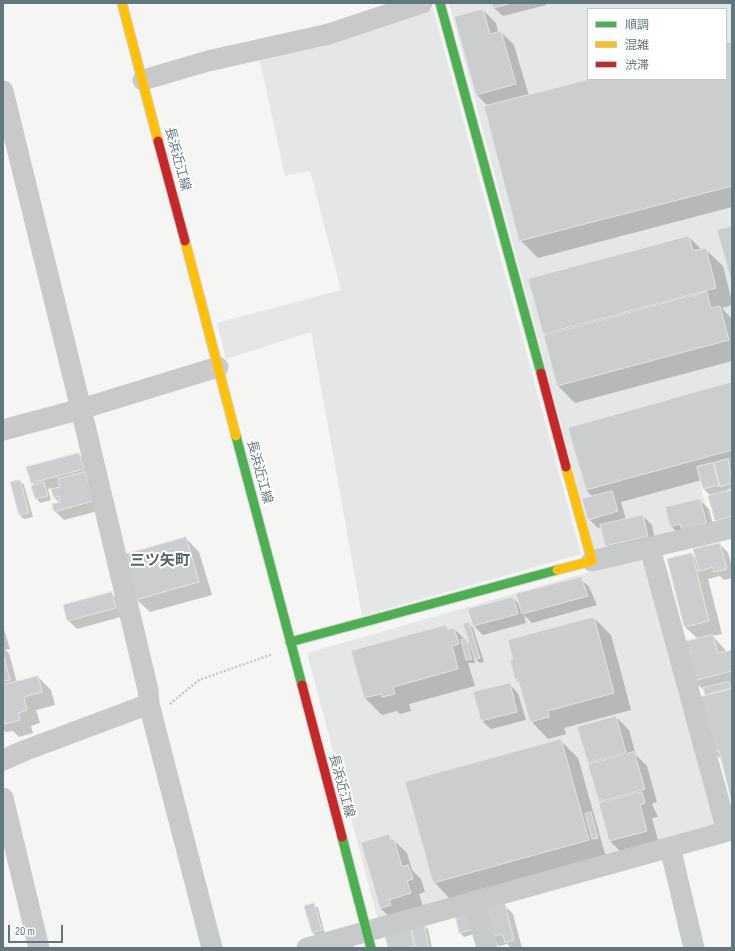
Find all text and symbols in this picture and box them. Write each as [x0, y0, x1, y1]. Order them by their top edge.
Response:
legend [587, 8, 727, 80]
text: 順調 [625, 18, 649, 33]
text: 混雑 [625, 38, 649, 53]
text: 渋滞 [625, 58, 649, 73]
street label: 長浜近江線 [161, 126, 193, 192]
street label: 長浜近江線 [243, 439, 275, 505]
district label: 三ツ矢町 [130, 552, 190, 570]
street label: 長浜近江線 [325, 753, 357, 819]
scale bar [10, 917, 65, 943]
text: 20 m [15, 924, 35, 939]

